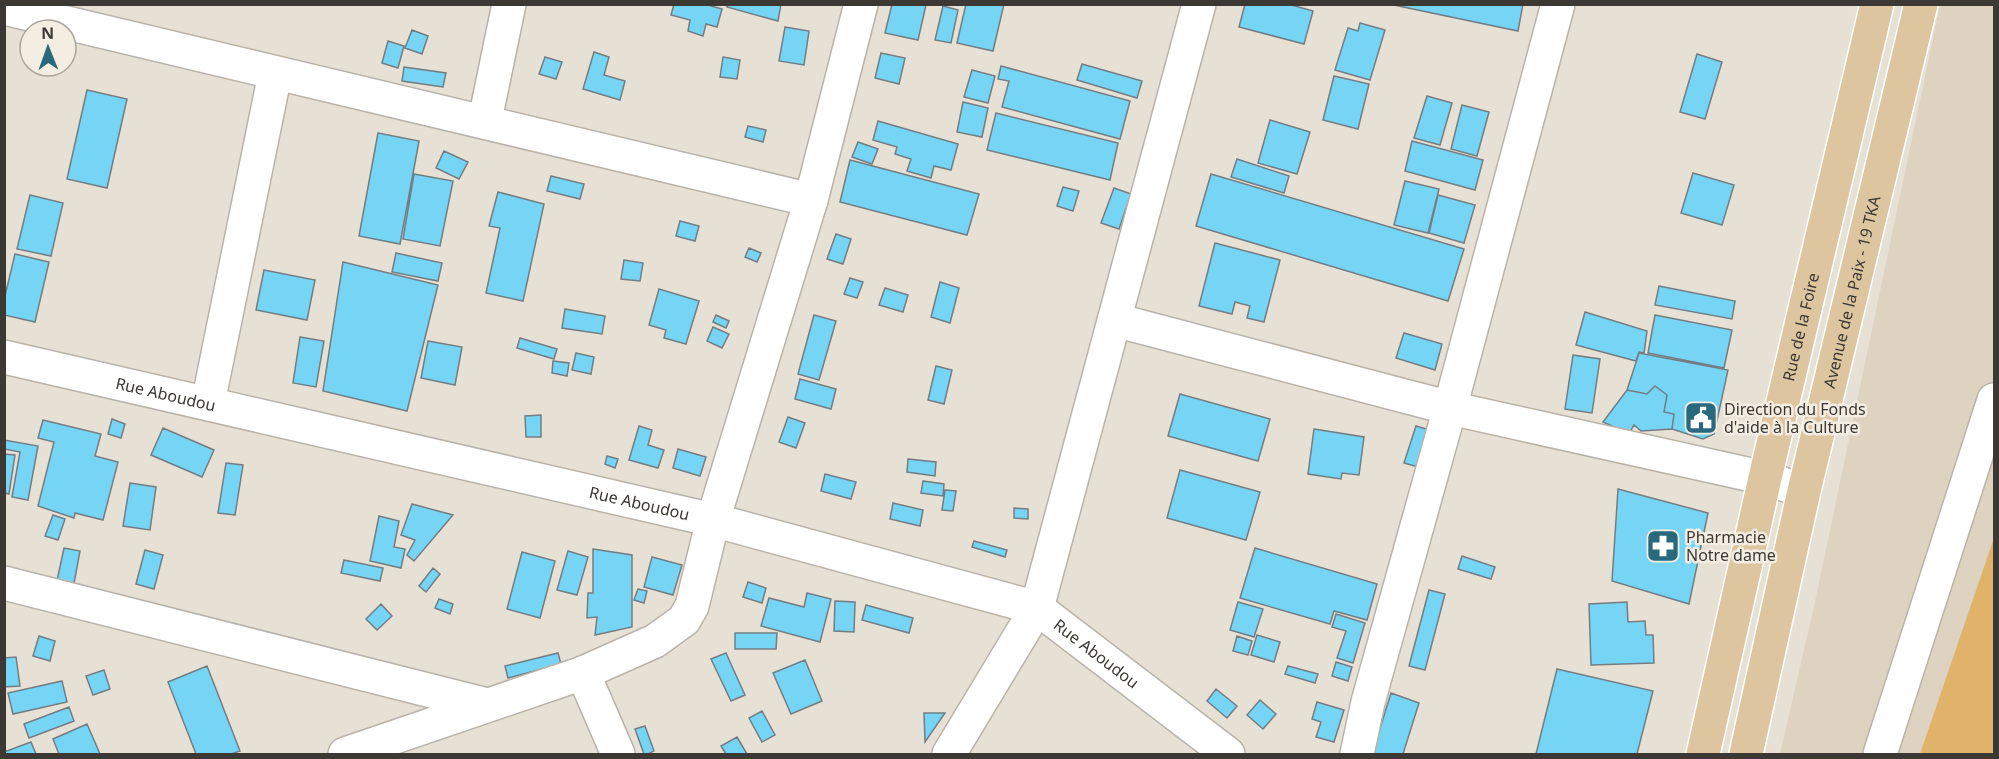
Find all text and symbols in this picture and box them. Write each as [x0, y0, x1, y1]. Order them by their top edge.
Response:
north arrow [18, 18, 78, 78]
text: N [41, 22, 54, 44]
street label: Avenue de la Paix - 19 TKA [1818, 193, 1886, 390]
street label: Rue de la Foire [1777, 271, 1824, 384]
street label: Rue Aboudou [114, 372, 218, 416]
place label: Direction du Fonds d'aide à la Culture [1724, 398, 1866, 438]
public building icon: Direction du Fonds d'aide à la Culture [1683, 400, 1719, 436]
street label: Rue Aboudou [587, 481, 692, 525]
place label: Pharmacie Notre dame [1686, 526, 1776, 566]
pharmacy icon: Pharmacie Notre dame [1645, 528, 1681, 564]
street label: Rue Aboudou [1049, 614, 1144, 693]

